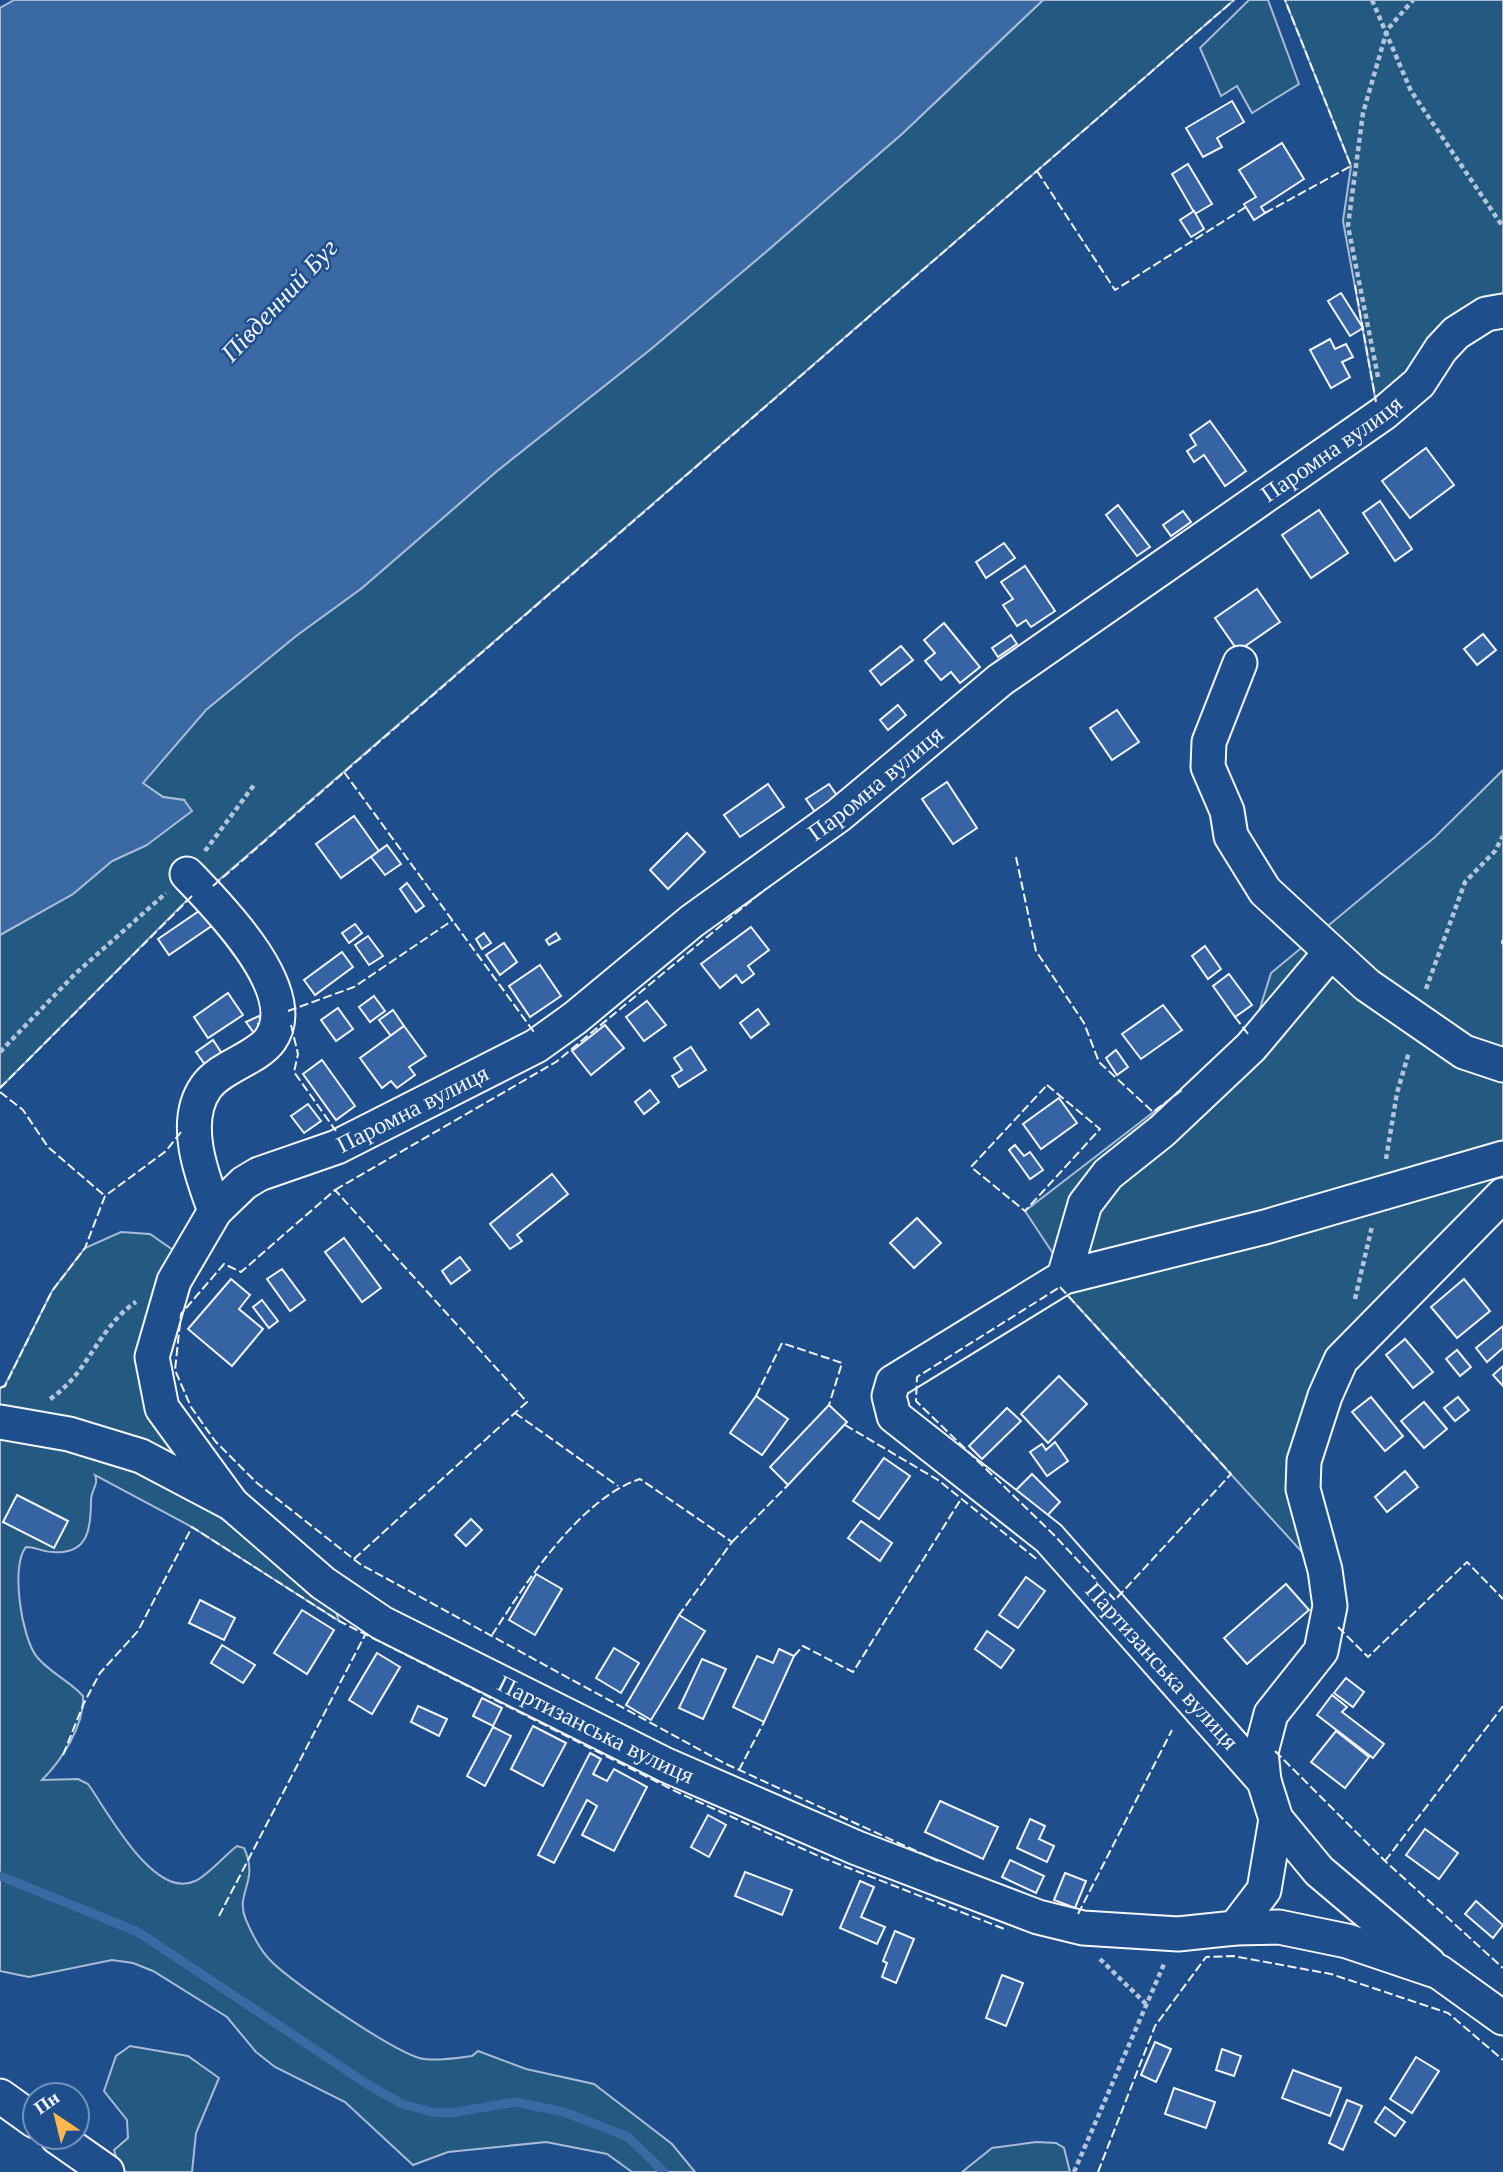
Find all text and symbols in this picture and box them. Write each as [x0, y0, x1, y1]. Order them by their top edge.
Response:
water label: Південний Буг [215, 233, 343, 368]
street label: Паромна вулиця [1256, 390, 1407, 507]
street label: Паромна вулиця [803, 721, 948, 846]
street label: Паромна вулиця [332, 1059, 493, 1158]
street label: Партизанська вулиця [1080, 1577, 1244, 1755]
street label: Партизанська вулиця [493, 1670, 698, 1789]
north arrow [21, 2081, 91, 2151]
text: Пн [30, 2086, 63, 2118]

